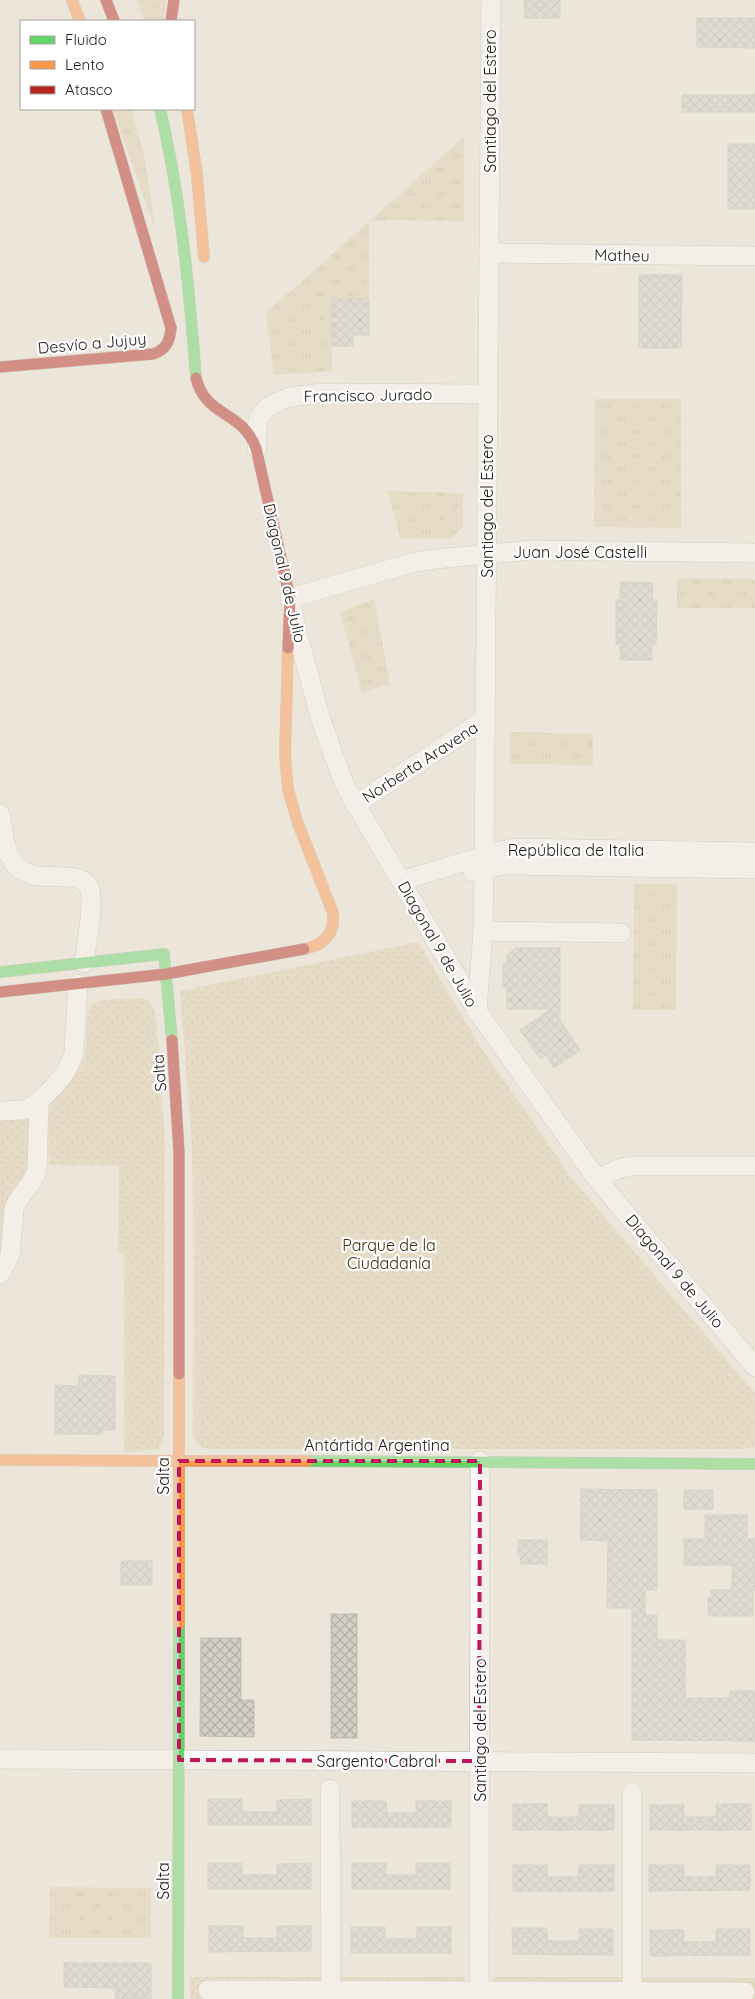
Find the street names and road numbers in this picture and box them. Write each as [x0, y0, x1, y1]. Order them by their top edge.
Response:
street label: Santiago del Estero [480, 29, 500, 173]
street label: Matheu [594, 245, 650, 265]
street label: Desvío a Jujuy [37, 328, 147, 358]
street label: Francisco Jurado [304, 384, 432, 406]
street label: Santiago del Estero [477, 434, 497, 578]
street label: Diagonal 9 de Julio [259, 501, 311, 645]
street label: Juan José Castelli [513, 542, 647, 562]
street label: Norberta Aravena [358, 717, 482, 807]
street label: República de Italia [508, 840, 644, 860]
street label: Diagonal 9 de Julio [394, 877, 482, 1011]
street label: Salta [147, 1053, 171, 1093]
street label: Diagonal 9 de Julio [622, 1210, 728, 1332]
street label: Antártida Argentina [304, 1435, 450, 1455]
street label: Salta [153, 1457, 173, 1495]
street label: Santiago del Estero [470, 1658, 490, 1802]
street label: Sargento Cabral [316, 1751, 438, 1771]
street label: Salta [153, 1862, 173, 1900]

